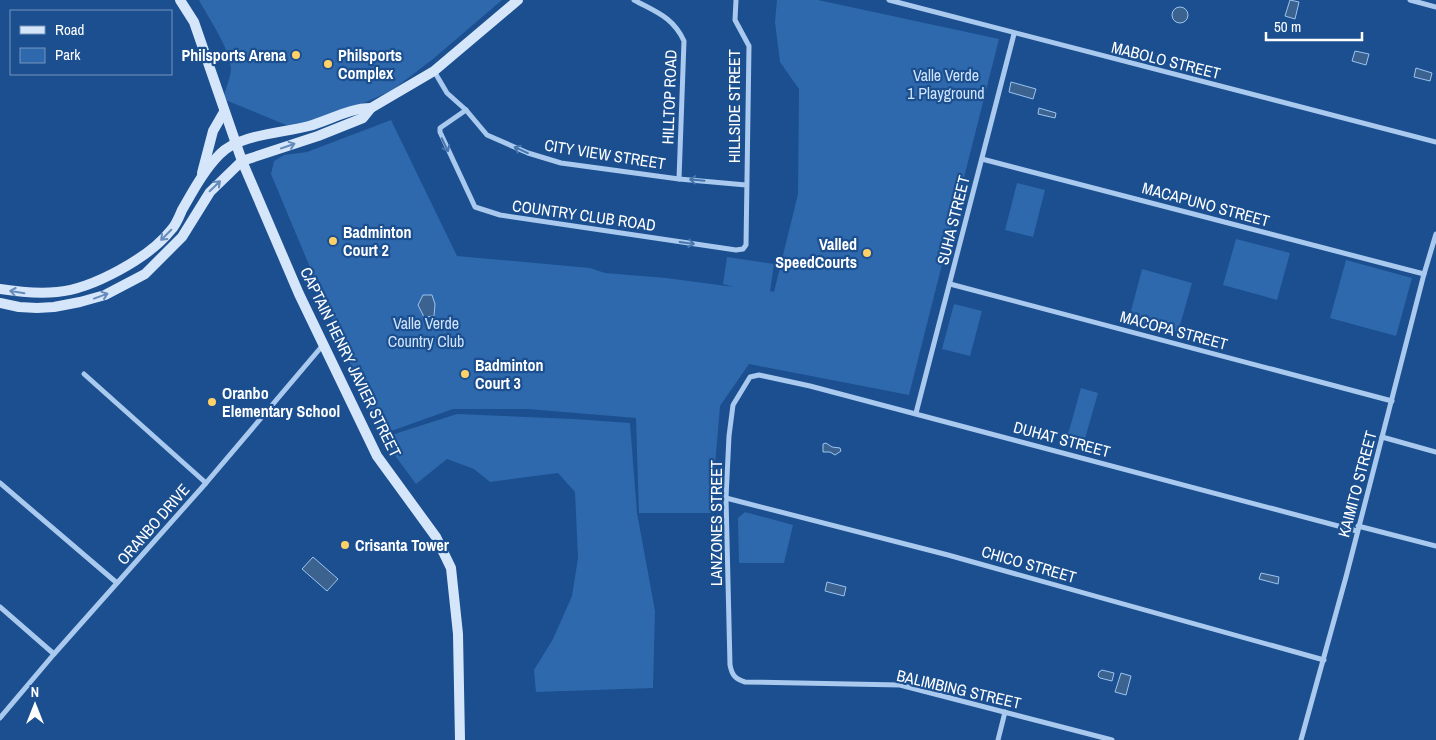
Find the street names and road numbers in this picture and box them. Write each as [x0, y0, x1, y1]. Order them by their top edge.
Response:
street label: MABOLO STREET [1109, 36, 1223, 84]
street label: HILLTOP ROAD [656, 49, 682, 145]
street label: HILLSIDE STREET [723, 49, 745, 163]
street label: CITY VIEW STREET [543, 134, 667, 174]
street label: SUHA STREET [931, 173, 975, 267]
street label: MACAPUNO STREET [1140, 176, 1272, 232]
street label: COUNTRY CLUB ROAD [511, 194, 657, 236]
street label: CAPTAIN HENRY JAVIER STREET [295, 263, 407, 461]
street label: MACOPA STREET [1118, 305, 1230, 355]
street label: DUHAT STREET [1011, 416, 1113, 462]
street label: KAIMITO STREET [1332, 428, 1382, 540]
street label: LANZONES STREET [705, 460, 727, 586]
street label: ORANBO DRIVE [112, 479, 194, 569]
street label: CHICO STREET [979, 540, 1079, 588]
street label: BALIMBING STREET [895, 664, 1023, 714]

